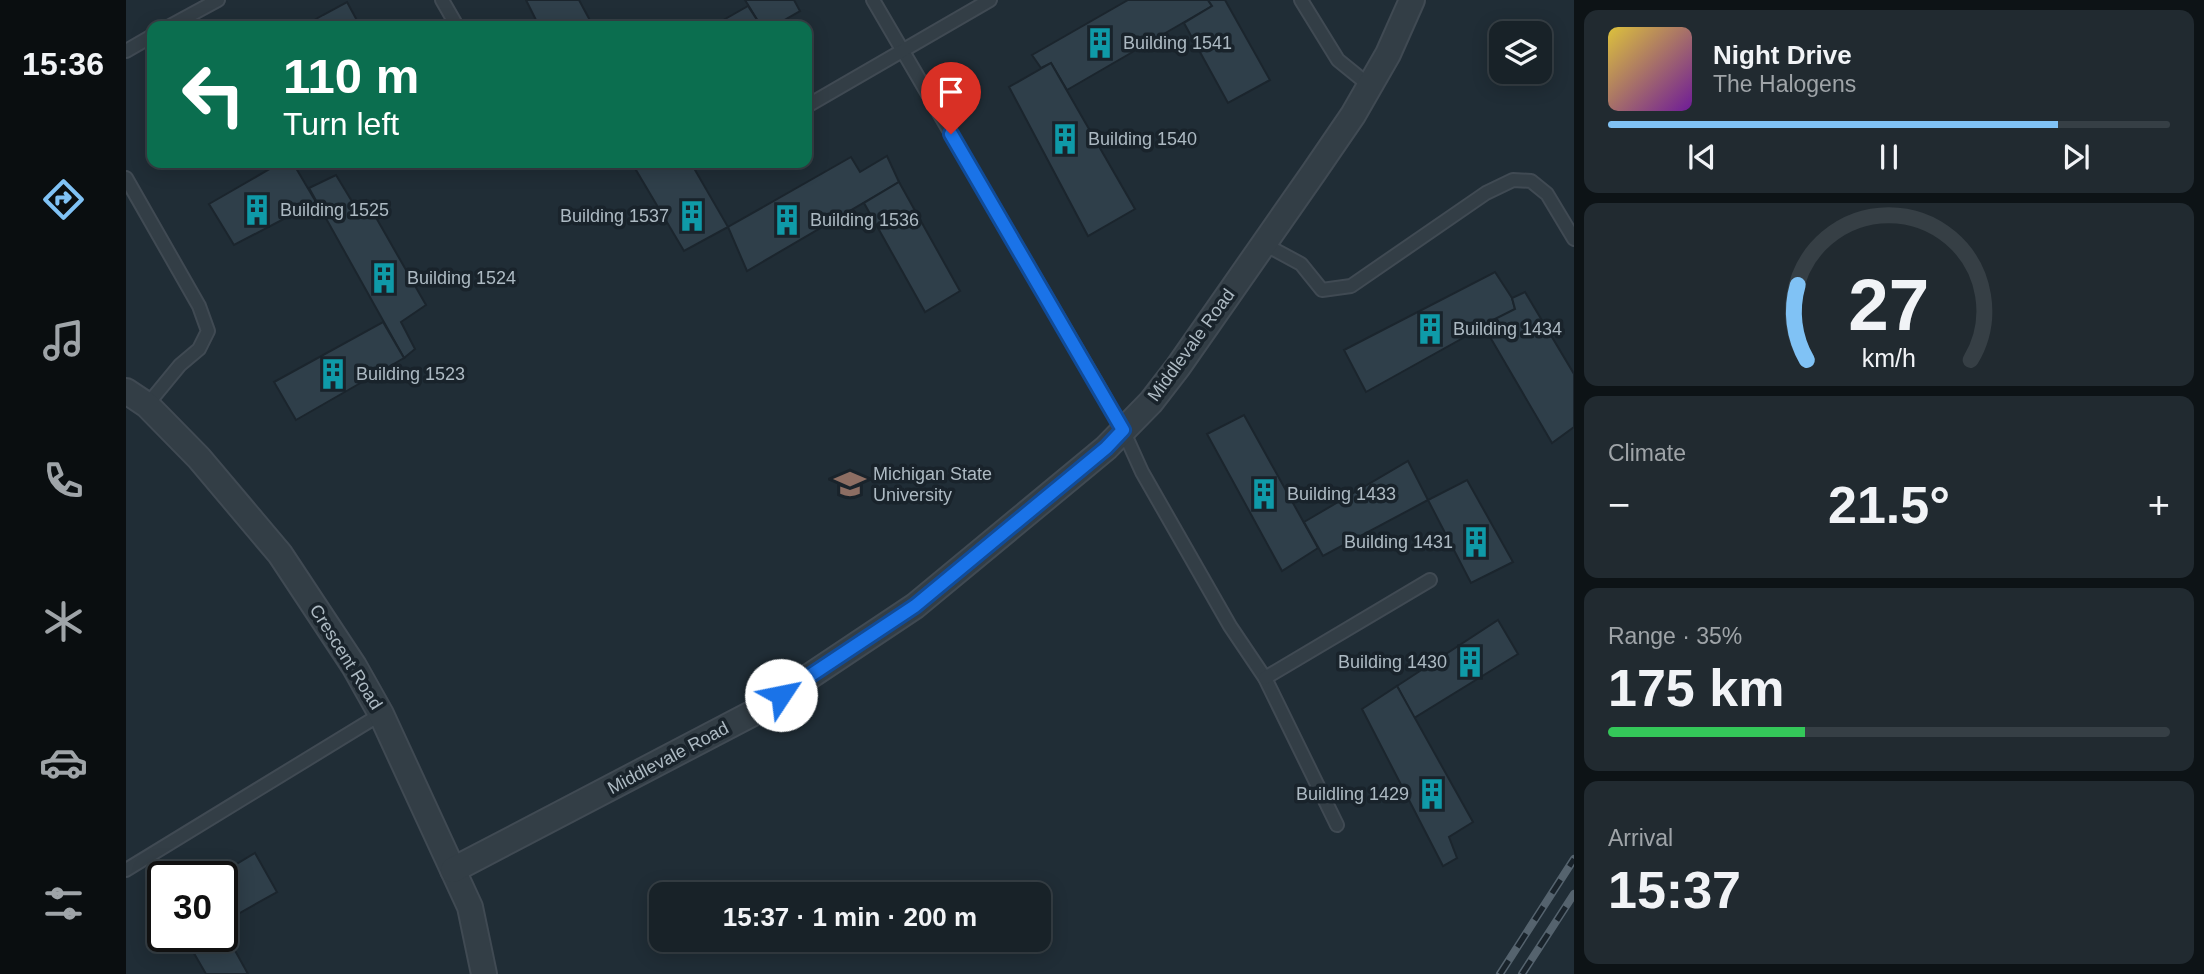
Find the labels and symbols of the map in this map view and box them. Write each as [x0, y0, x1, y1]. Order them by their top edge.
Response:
building icon: Building 1541 [1083, 26, 1117, 60]
place label: Building 1541 [1123, 33, 1232, 53]
pin [921, 62, 981, 134]
building icon: Building 1540 [1048, 122, 1082, 156]
place label: Building 1540 [1088, 129, 1197, 149]
building icon: Building 1525 [240, 193, 274, 227]
building icon: Building 1537 [675, 199, 709, 233]
place label: Building 1525 [280, 200, 389, 220]
building icon: Building 1536 [770, 203, 804, 237]
place label: Building 1537 [560, 206, 669, 226]
place label: Building 1536 [810, 210, 919, 230]
building icon: Building 1524 [367, 261, 401, 295]
place label: Building 1524 [407, 268, 516, 288]
street label: Middlevale Road [1144, 285, 1238, 405]
building icon: Building 1434 [1413, 312, 1447, 346]
place label: Building 1434 [1453, 319, 1562, 339]
building icon: Building 1523 [316, 357, 350, 391]
place label: Building 1523 [356, 364, 465, 384]
place label: Michigan State University [873, 464, 992, 505]
school or university icon: Michigan State University [833, 467, 867, 501]
building icon: Building 1433 [1247, 477, 1281, 511]
place label: Building 1433 [1287, 484, 1396, 504]
building icon: Building 1431 [1459, 525, 1493, 559]
place label: Building 1431 [1344, 532, 1453, 552]
street label: Crescent Road [306, 601, 386, 713]
building icon: Building 1430 [1453, 645, 1487, 679]
place label: Building 1430 [1338, 652, 1447, 672]
position arrow [744, 658, 818, 732]
street label: Middlevale Road [604, 718, 732, 798]
building icon: Buildling 1429 [1415, 777, 1449, 811]
place label: Buildling 1429 [1296, 784, 1409, 804]
speed limit sign: 30 [147, 861, 238, 952]

